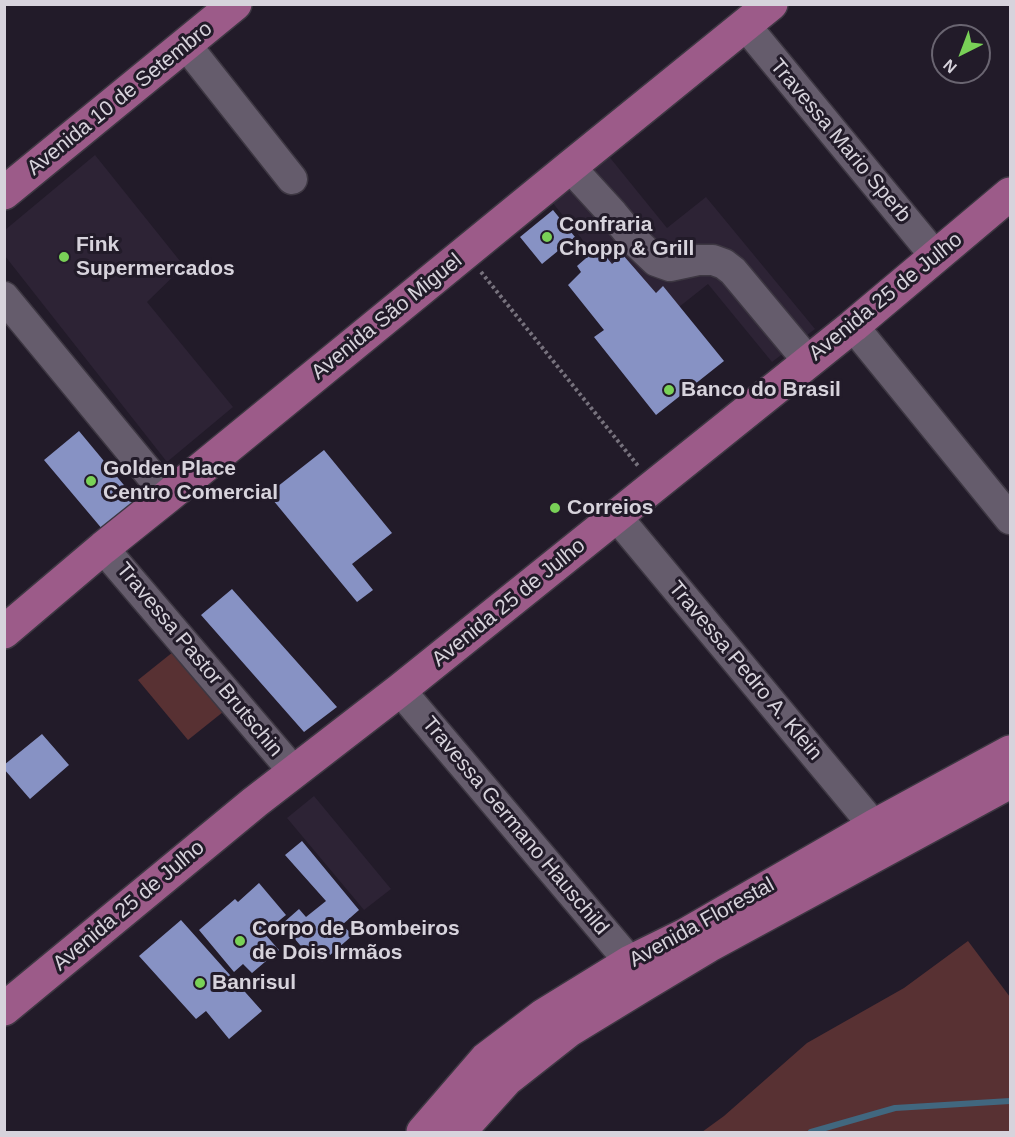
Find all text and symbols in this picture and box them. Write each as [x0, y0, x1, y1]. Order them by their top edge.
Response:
street label: Avenida 10 de Setembro [22, 17, 218, 181]
north arrow [931, 24, 991, 84]
street label: Travessa Mario Sperb [764, 54, 916, 228]
text: N [940, 56, 960, 76]
place label: Confraria Chopp & Grill [559, 212, 694, 262]
street label: Avenida 25 de Julho [804, 227, 968, 367]
marker: Confraria Chopp & Grill [540, 230, 554, 244]
place label: Fink Supermercados [76, 232, 235, 282]
street label: Avenida São Miguel [307, 249, 467, 385]
marker: Fink Supermercados [57, 250, 71, 264]
place label: Banco do Brasil [681, 377, 841, 403]
marker: Banco do Brasil [662, 383, 676, 397]
place label: Golden Place Centro Comercial [103, 456, 278, 506]
marker: Golden Place Centro Comercial [84, 474, 98, 488]
place label: Correios [567, 495, 653, 521]
marker: Correios [548, 501, 562, 515]
street label: Avenida 25 de Julho [427, 533, 591, 673]
street label: Travessa Pastor Brutschin [110, 558, 288, 762]
street label: Travessa Pedro A. Klein [663, 576, 827, 766]
street label: Travessa Germano Hauschild [416, 712, 614, 940]
street label: Avenida 25 de Julho [48, 835, 210, 977]
street label: Avenida Florestal [625, 873, 779, 973]
place label: Corpo de Bombeiros de Dois Irmãos [252, 916, 460, 966]
marker: Corpo de Bombeiros de Dois Irmãos [233, 934, 247, 948]
place label: Banrisul [212, 970, 296, 996]
marker: Banrisul [193, 976, 207, 990]

